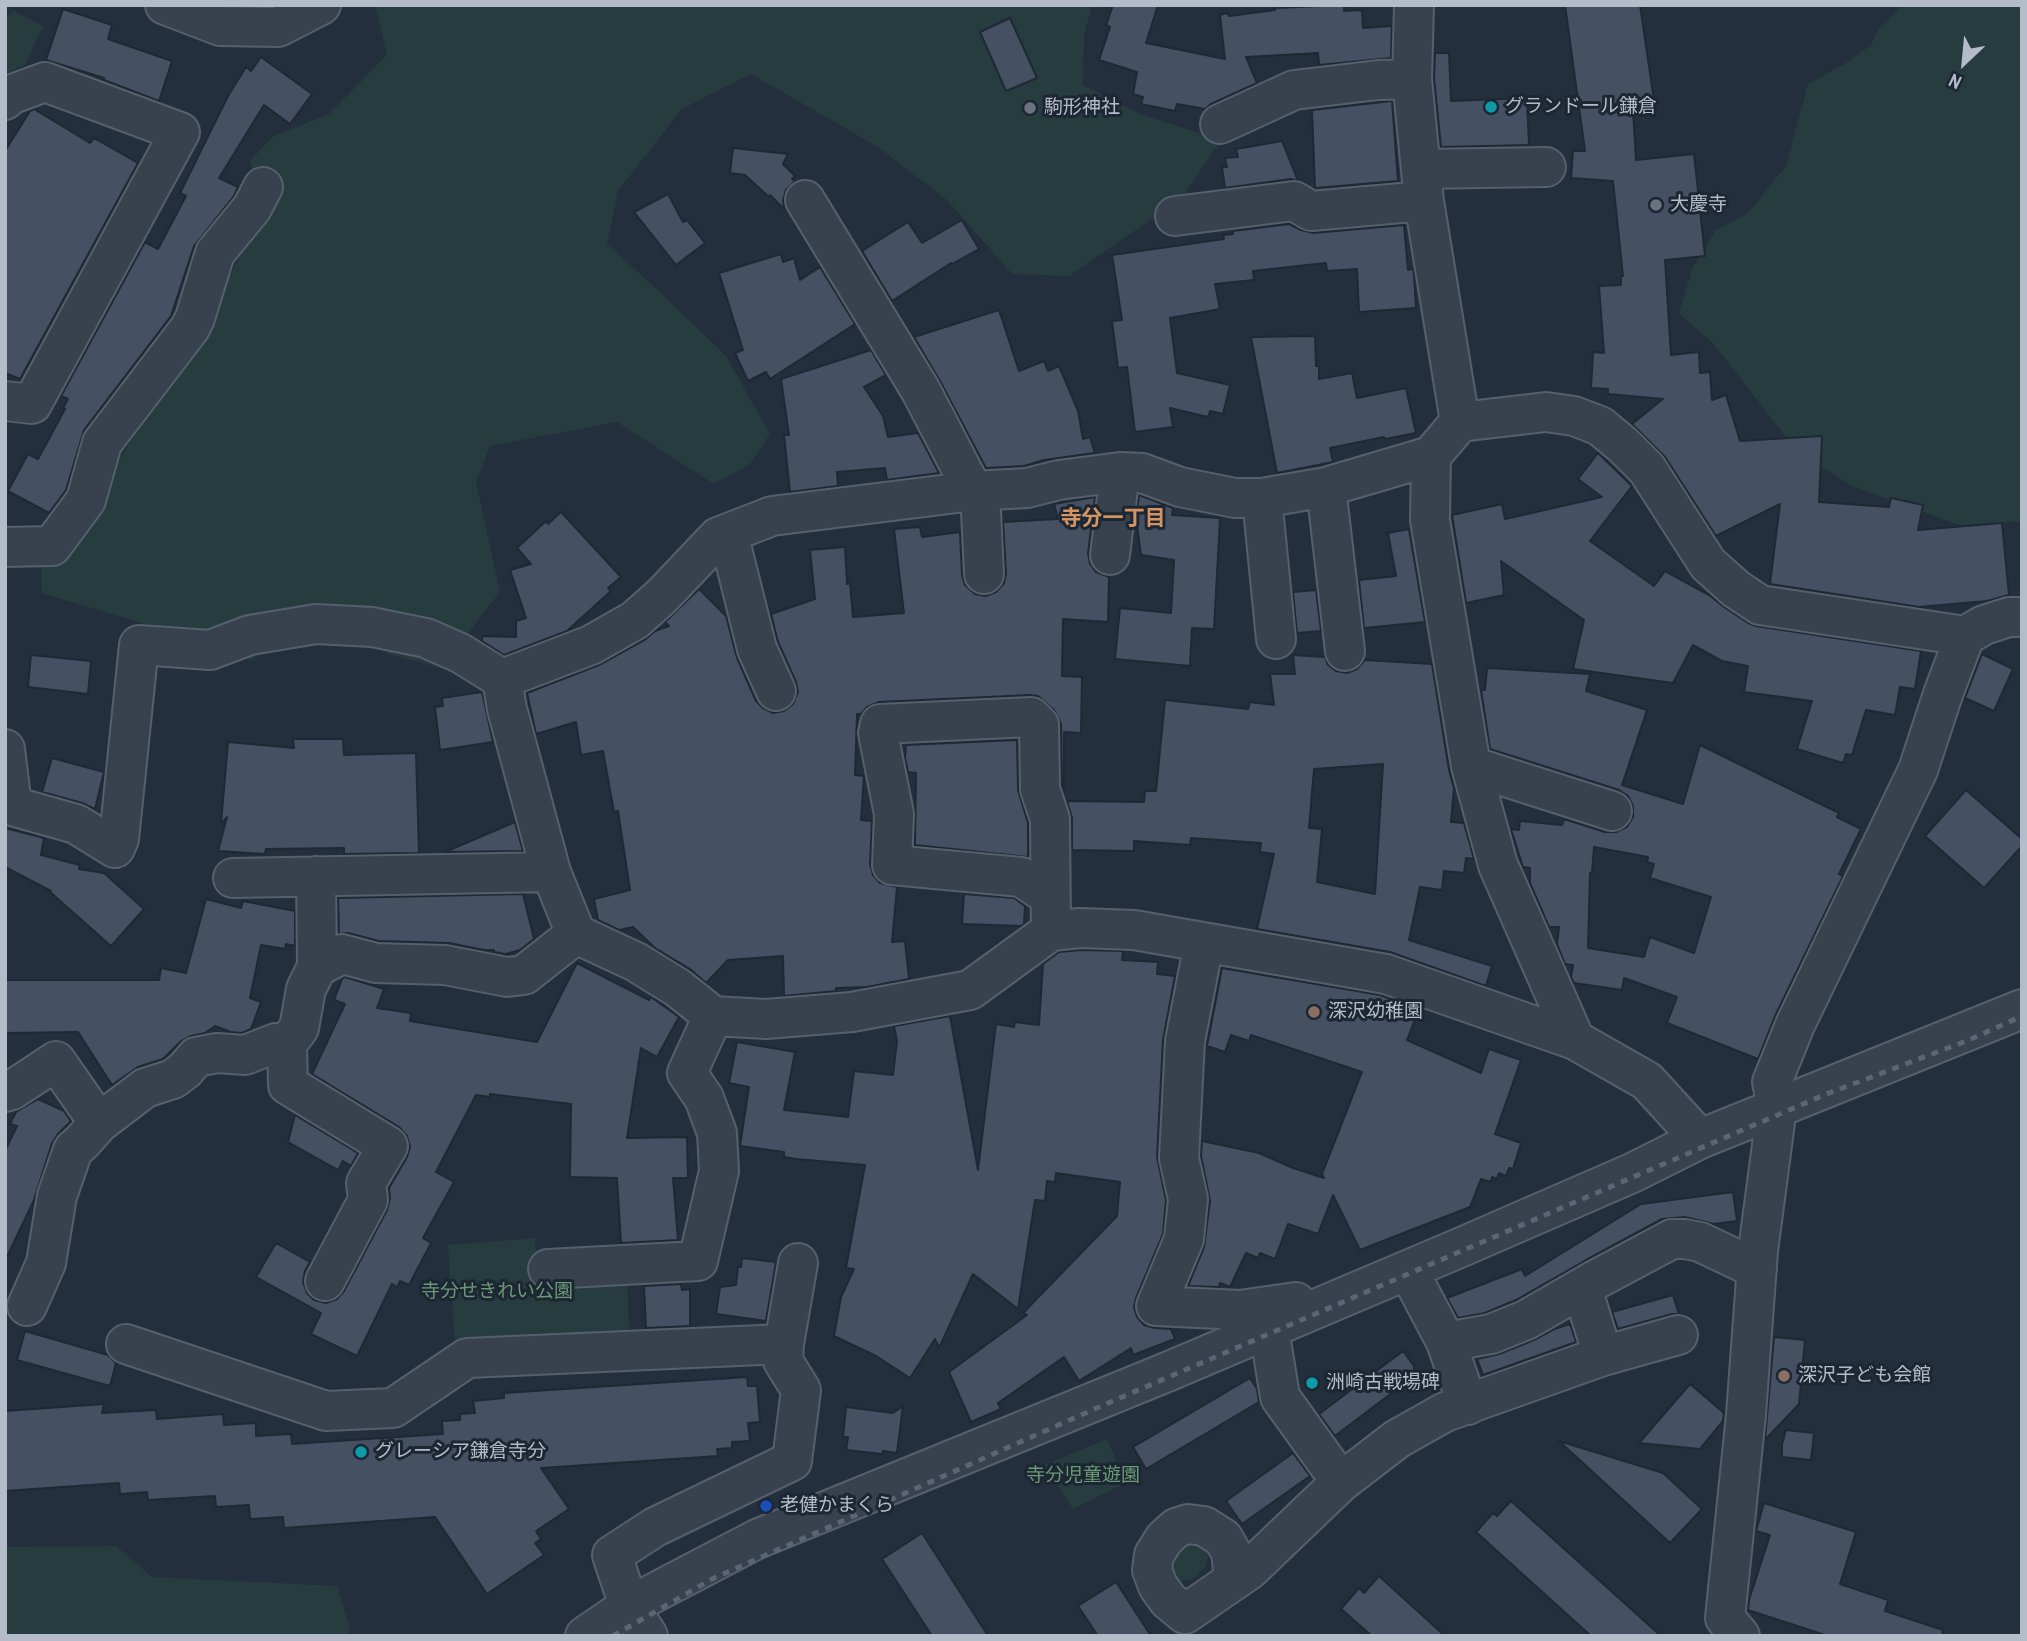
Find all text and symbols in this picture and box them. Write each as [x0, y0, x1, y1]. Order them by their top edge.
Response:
north arrow [1929, 28, 1999, 98]
text: N [1944, 68, 1966, 96]
place label: グランドール鎌倉 [1505, 96, 1657, 118]
place label: 駒形神社 [1044, 97, 1120, 119]
marker: グランドール鎌倉 [1483, 99, 1499, 115]
marker: 駒形神社 [1022, 100, 1038, 116]
place label: 大慶寺 [1670, 194, 1727, 216]
marker: 大慶寺 [1648, 197, 1664, 213]
district label: 寺分一丁目 [1061, 506, 1165, 532]
place label: 深沢幼稚園 [1328, 1001, 1423, 1023]
marker: 深沢幼稚園 [1306, 1004, 1322, 1020]
park label: 寺分せきれい公園 [421, 1281, 573, 1303]
place label: 深沢子ども会館 [1798, 1365, 1931, 1387]
marker: 深沢子ども会館 [1776, 1368, 1792, 1384]
place label: 洲崎古戦場碑 [1326, 1372, 1440, 1394]
marker: 洲崎古戦場碑 [1304, 1375, 1320, 1391]
place label: グレーシア鎌倉寺分 [375, 1441, 546, 1463]
marker: グレーシア鎌倉寺分 [353, 1444, 369, 1460]
park label: 寺分児童遊園 [1026, 1465, 1140, 1487]
place label: 老健かまくら [780, 1495, 894, 1517]
marker: 老健かまくら [758, 1498, 774, 1514]

